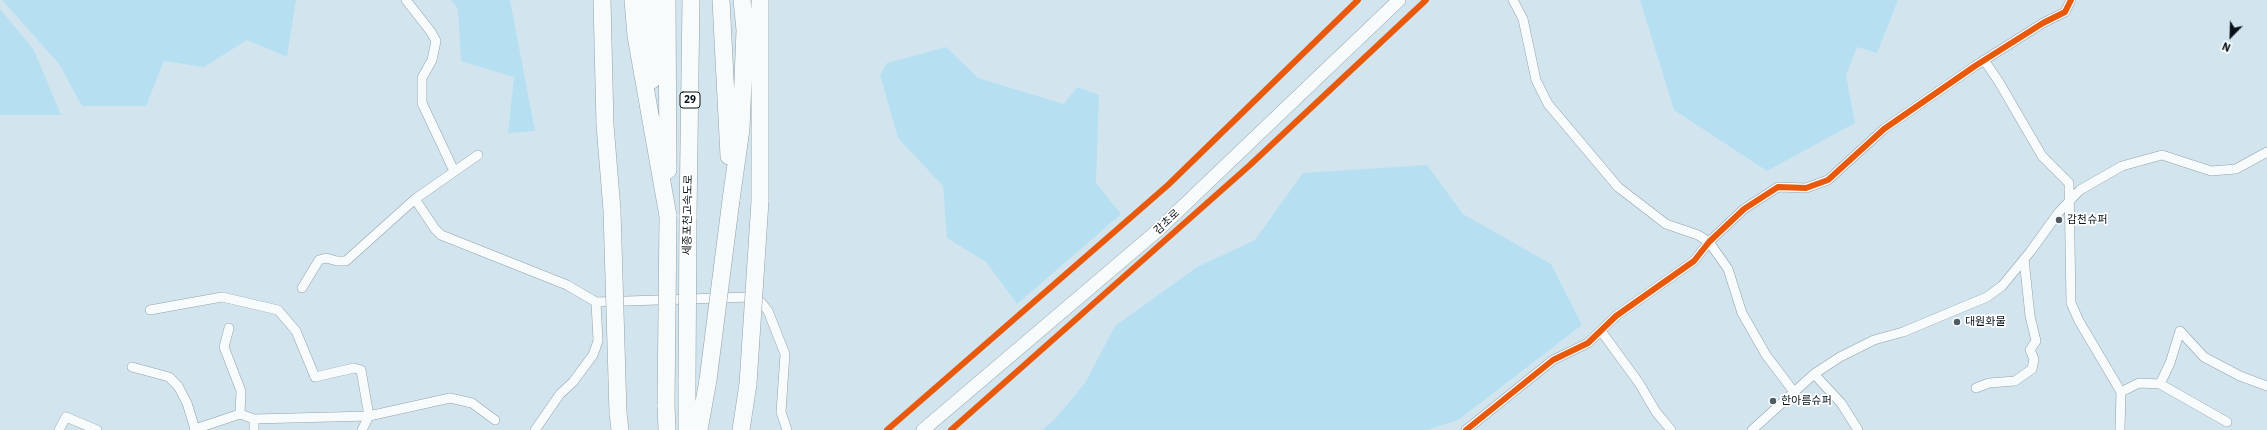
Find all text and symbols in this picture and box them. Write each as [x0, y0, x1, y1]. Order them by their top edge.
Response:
north arrow [2211, 16, 2251, 56]
text: N [2220, 39, 2233, 55]
road number: 29 [680, 92, 700, 108]
street label: 세종포천고속도로 [681, 174, 695, 256]
street label: 감초로 [1151, 207, 1183, 237]
place label: 감천슈퍼 [2067, 213, 2107, 227]
marker: 감천슈퍼 [2054, 215, 2064, 225]
place label: 대원화물 [1965, 315, 2005, 329]
marker: 대원화물 [1952, 317, 1962, 327]
place label: 한아름슈퍼 [1781, 394, 1832, 408]
marker: 한아름슈퍼 [1768, 396, 1778, 406]

